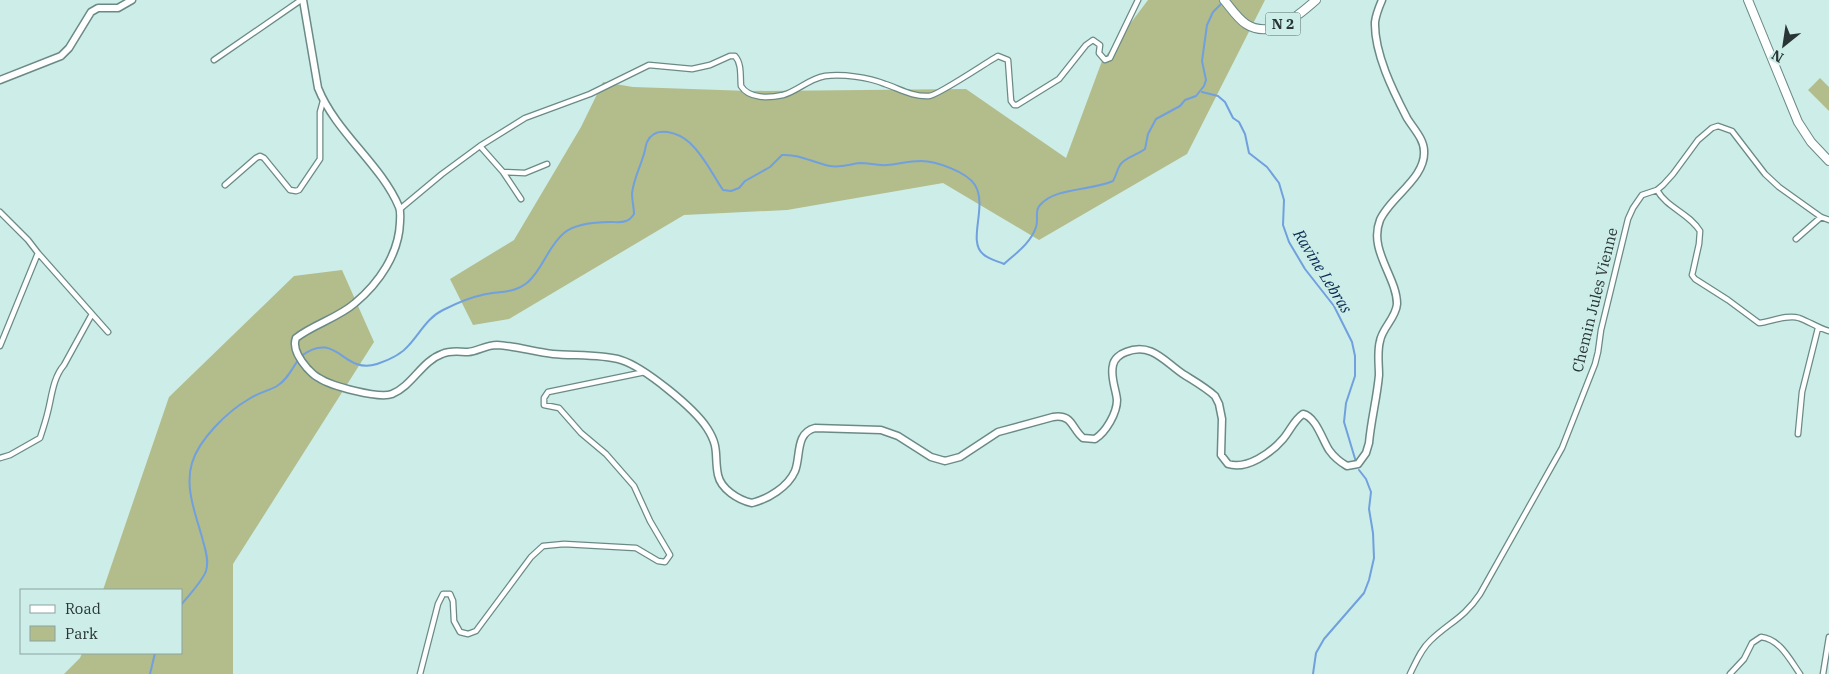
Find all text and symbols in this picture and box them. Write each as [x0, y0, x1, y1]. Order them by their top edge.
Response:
road number: N 2 [1266, 12, 1300, 36]
north arrow [1759, 20, 1809, 70]
text: N [1768, 46, 1787, 67]
water label: Ravine Lebras [1289, 224, 1357, 317]
street label: Chemin Jules Vienne [1567, 226, 1622, 374]
legend [20, 589, 182, 654]
text: Road [65, 599, 101, 618]
text: Park [65, 624, 98, 643]

